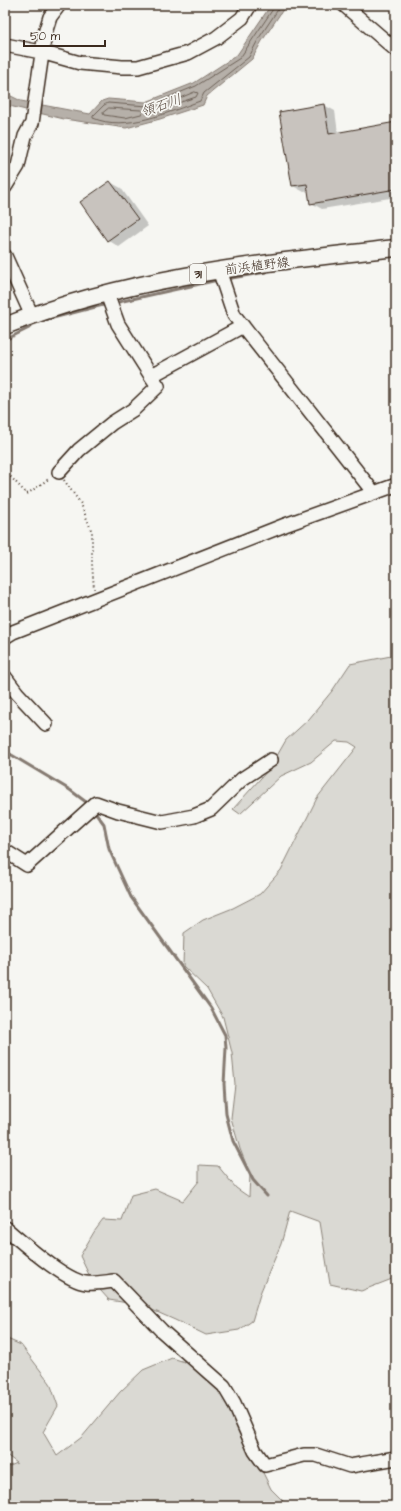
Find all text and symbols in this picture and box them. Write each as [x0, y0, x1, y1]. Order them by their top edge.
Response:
scale bar [24, 22, 105, 48]
text: 50 m [30, 28, 61, 45]
water label: 領石川 [138, 90, 184, 122]
street label: 前浜植野線 [224, 253, 291, 279]
road number: 31 [190, 264, 206, 284]

